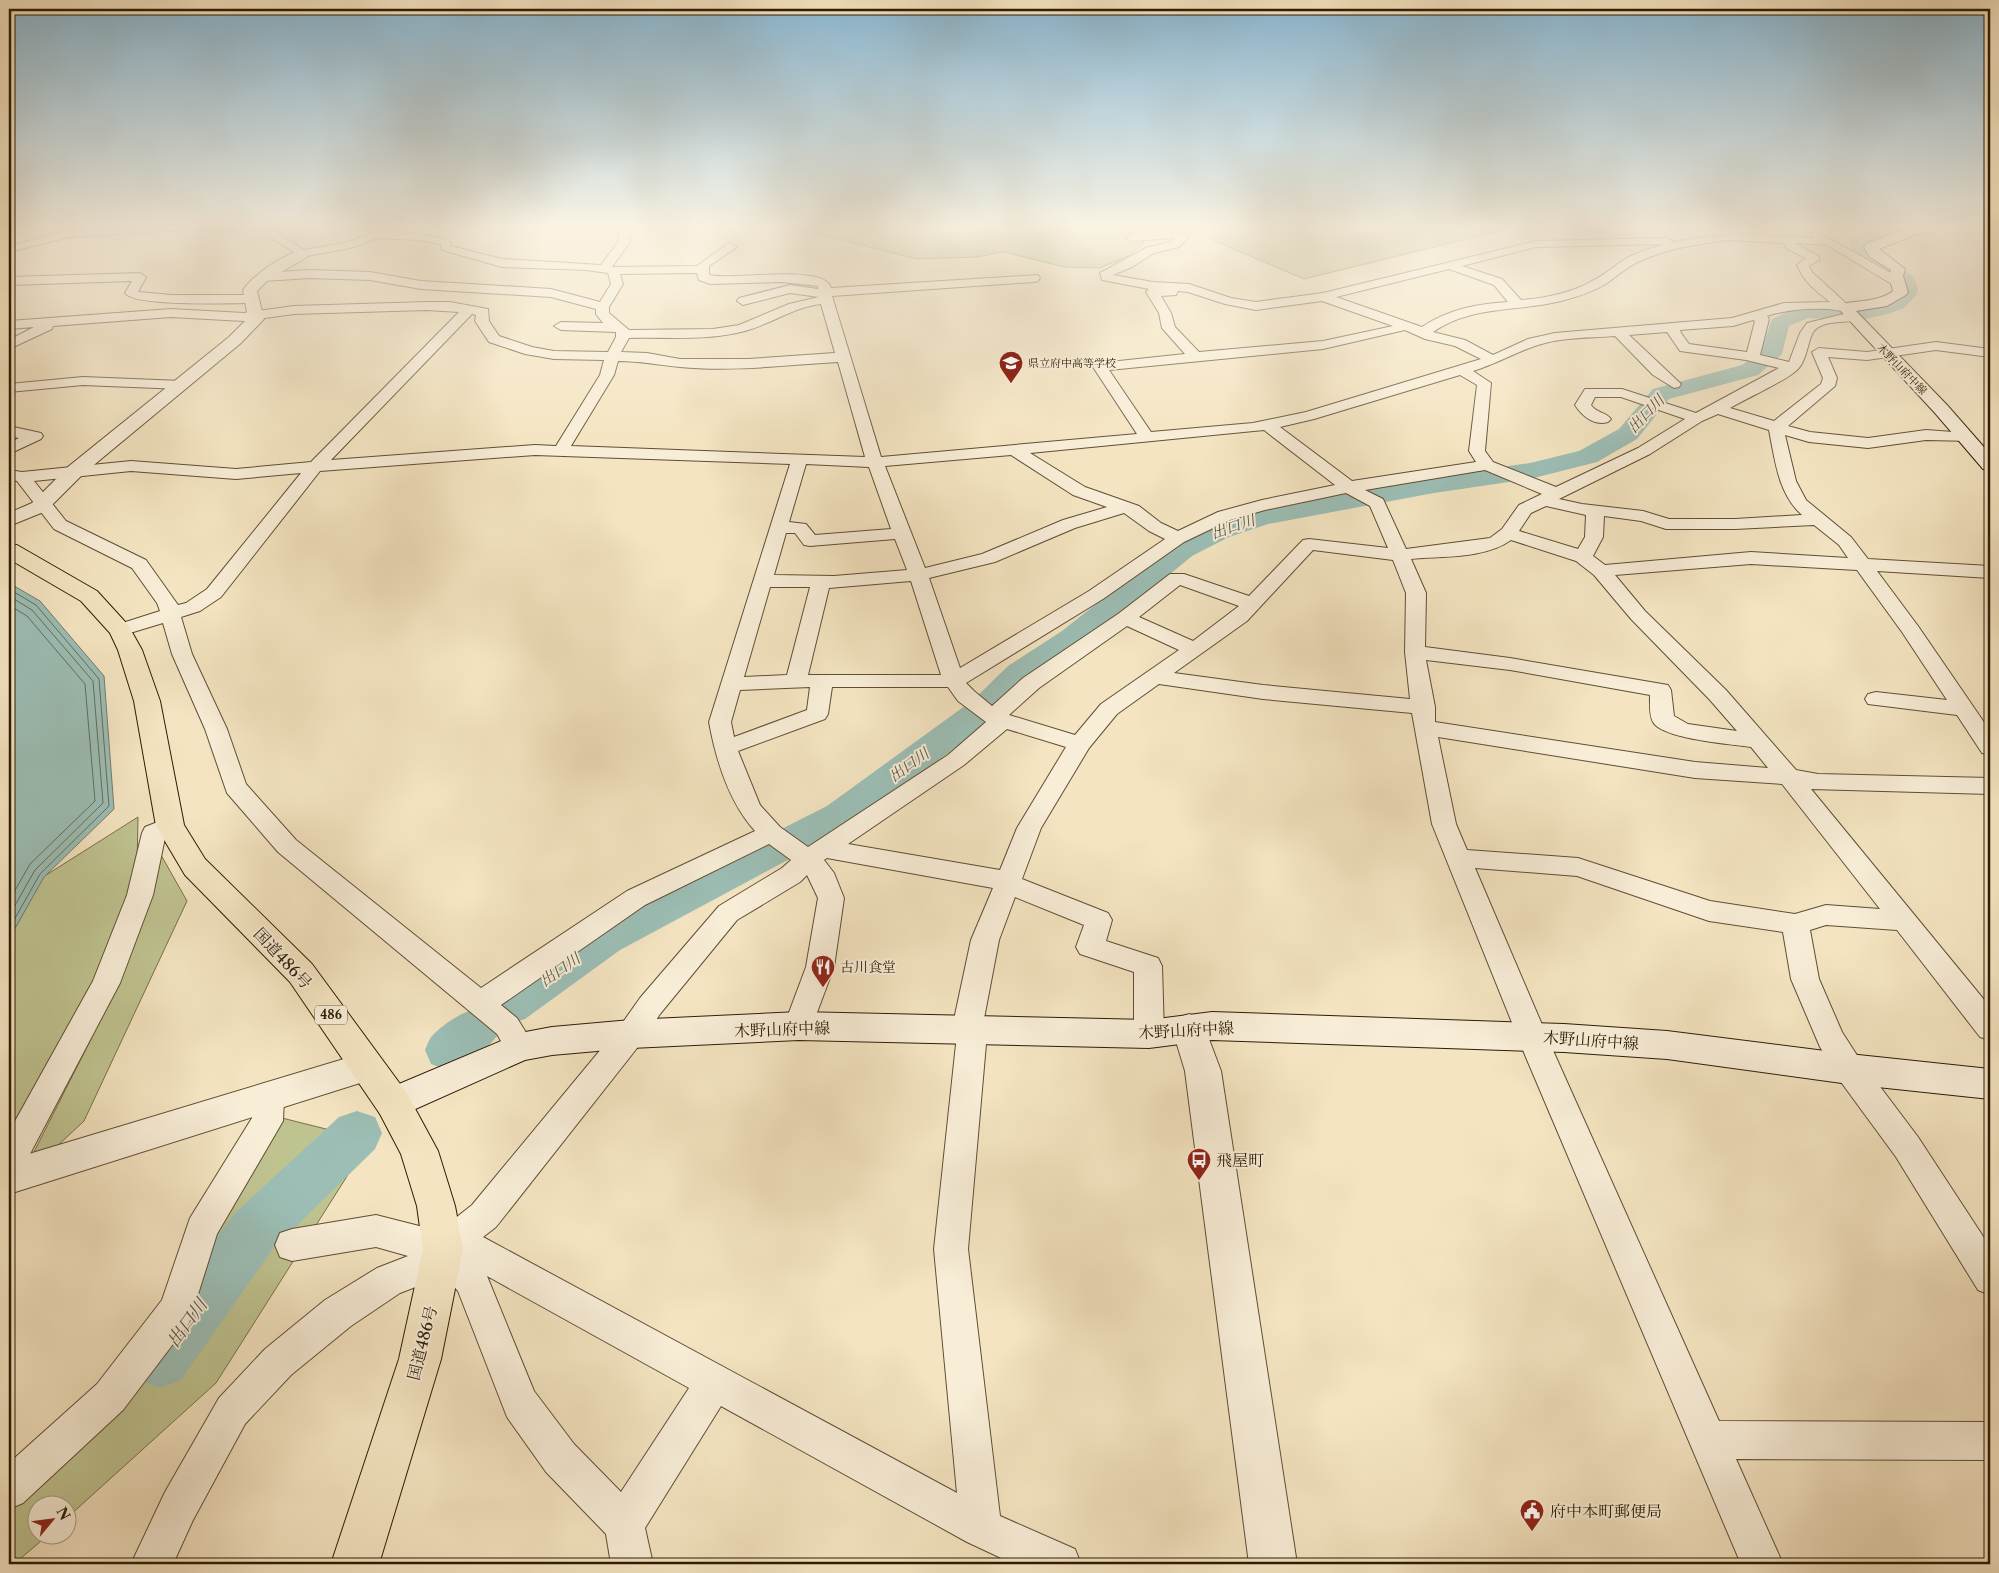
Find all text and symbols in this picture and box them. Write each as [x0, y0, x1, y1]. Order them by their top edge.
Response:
street label: 木野山府中線 [1874, 340, 1930, 398]
school or university icon: 県立府中高等学校 [998, 350, 1024, 384]
place label: 県立府中高等学校 [1028, 356, 1116, 370]
water label: 出口川 [1623, 389, 1669, 436]
water label: 出口川 [1208, 510, 1259, 543]
water label: 出口川 [885, 743, 934, 786]
street label: 国道486号 [250, 923, 316, 993]
water label: 出口川 [536, 948, 585, 990]
restaurant icon: 古川食堂 [810, 954, 836, 988]
place label: 古川食堂 [840, 958, 896, 976]
road number: 486 [315, 1006, 347, 1024]
street label: 木野山府中線 [734, 1017, 830, 1041]
street label: 木野山府中線 [1138, 1018, 1234, 1042]
street label: 木野山府中線 [1542, 1027, 1640, 1053]
bus stop icon: 飛屋町 [1186, 1147, 1212, 1181]
place label: 飛屋町 [1216, 1150, 1264, 1170]
water label: 出口川 [162, 1293, 213, 1351]
street label: 国道486号 [403, 1304, 441, 1382]
north arrow [28, 1496, 78, 1546]
public building icon: 府中本町郵便局 [1519, 1498, 1545, 1532]
place label: 府中本町郵便局 [1550, 1501, 1662, 1521]
text: N [53, 1504, 74, 1523]

